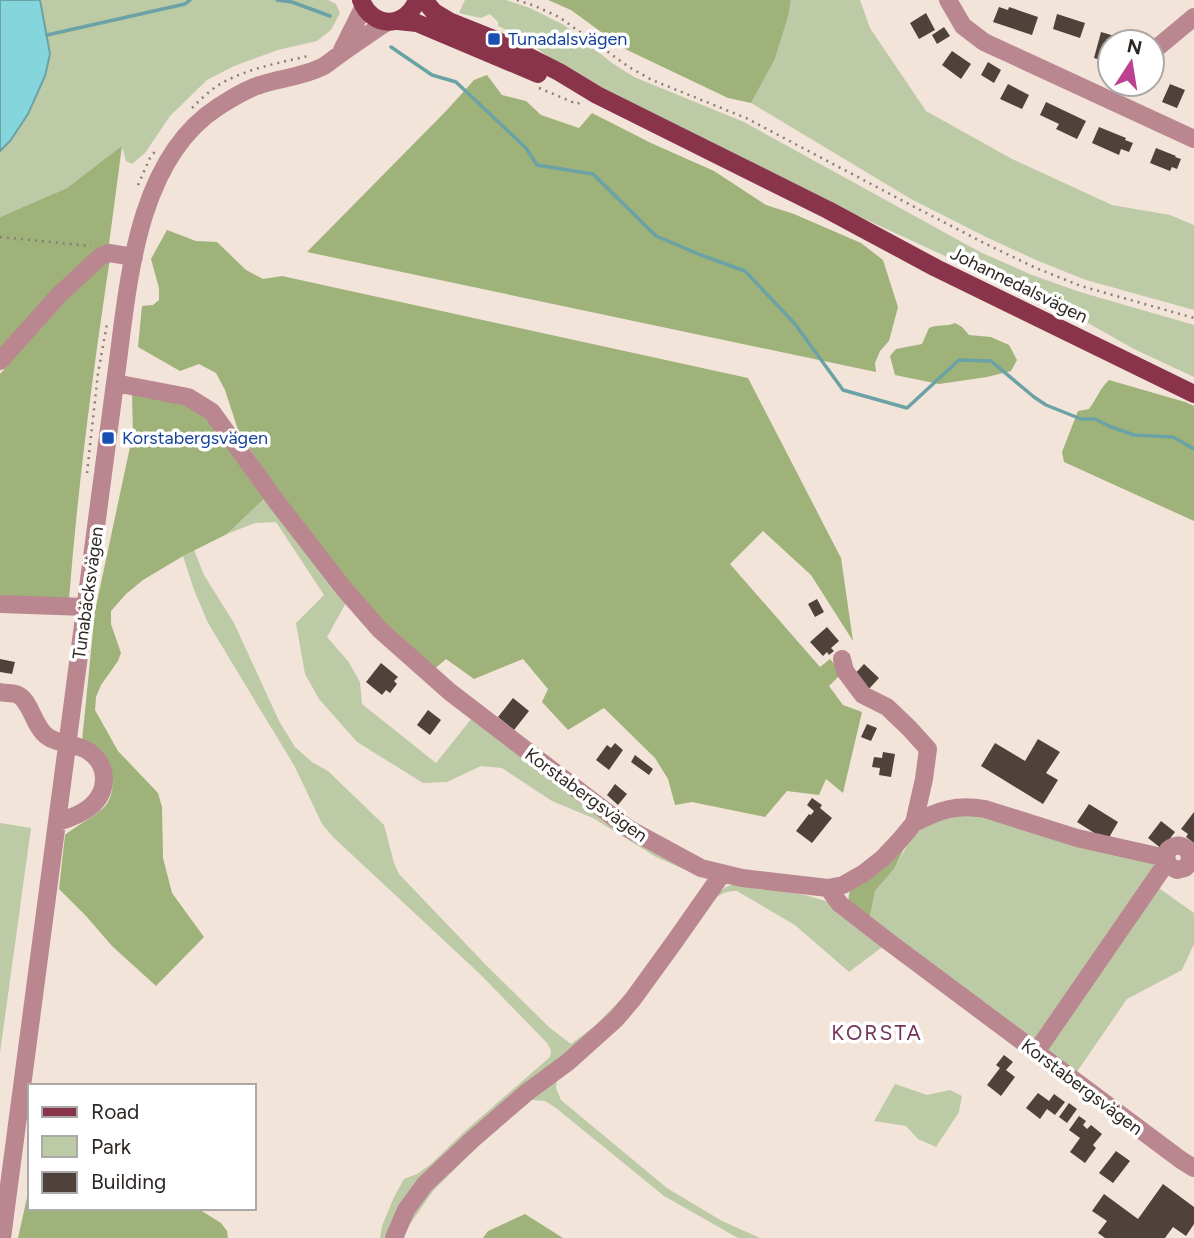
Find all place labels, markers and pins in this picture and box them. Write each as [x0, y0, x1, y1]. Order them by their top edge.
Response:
place label: Tunadalsvägen [508, 28, 627, 50]
marker: Tunadalsvägen [486, 31, 502, 47]
place label: Korstabergsvägen [122, 427, 268, 449]
marker: Korstabergsvägen [100, 430, 116, 446]

